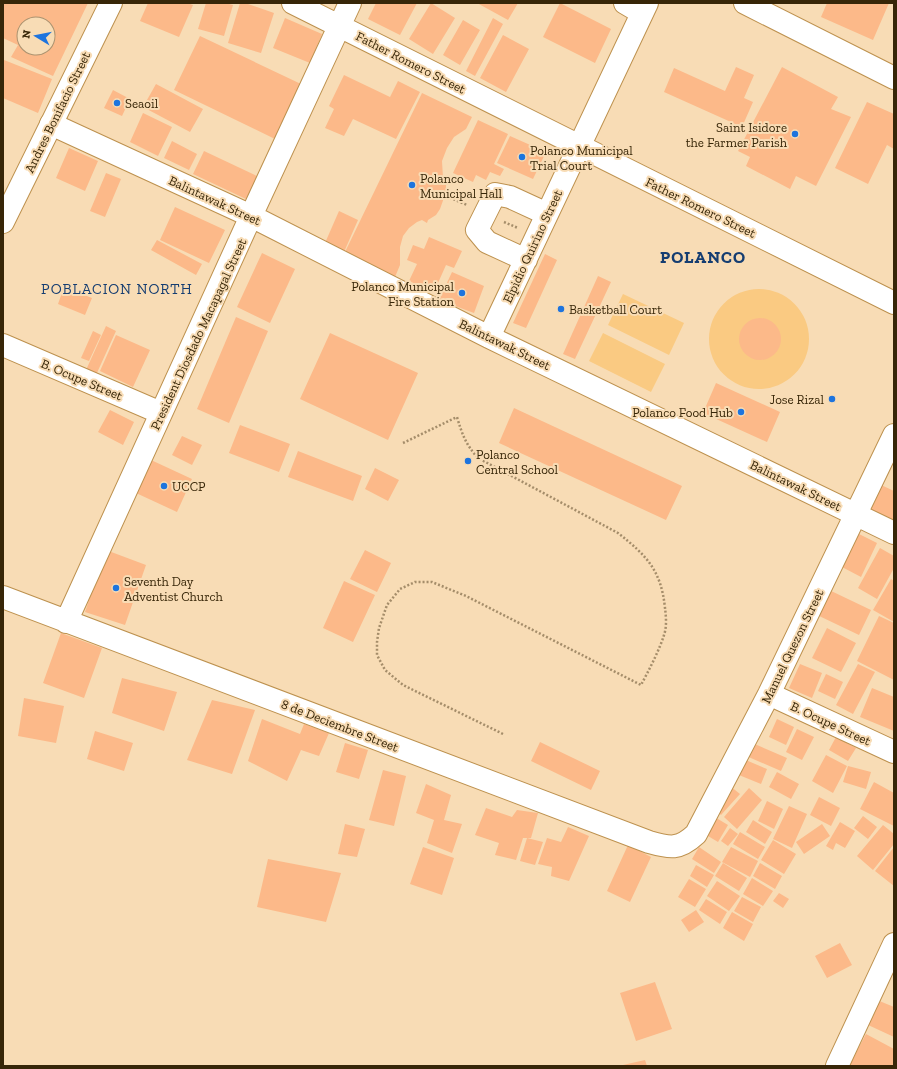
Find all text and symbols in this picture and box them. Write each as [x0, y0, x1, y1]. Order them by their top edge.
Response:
north arrow [16, 16, 56, 56]
text: N [20, 28, 34, 40]
street label: Father Romero Street [353, 28, 468, 97]
street label: Andres Bonifacio Street [22, 49, 93, 175]
place label: Seaoil [125, 96, 159, 111]
marker: Seaoil [112, 98, 122, 108]
place label: Saint Isidore the Farmer Parish [686, 120, 788, 150]
marker: Saint Isidore the Farmer Parish [790, 129, 800, 139]
place label: Polanco Municipal Trial Court [530, 143, 633, 173]
marker: Polanco Municipal Trial Court [517, 152, 527, 162]
place label: Polanco Municipal Hall [420, 171, 502, 201]
street label: Balintawak Street [166, 173, 263, 228]
street label: Father Romero Street [643, 174, 759, 241]
marker: Polanco Municipal Hall [407, 180, 417, 190]
street label: Elpidio Quirino Street [500, 187, 565, 305]
street label: President Diosdado Macapagal Street [147, 236, 250, 432]
district label: POLANCO [660, 247, 746, 267]
place label: Polanco Municipal Fire Station [351, 279, 455, 309]
district label: POBLACION NORTH [41, 280, 193, 298]
marker: Polanco Municipal Fire Station [457, 288, 467, 298]
place label: Basketball Court [569, 302, 662, 317]
marker: Basketball Court [556, 304, 566, 314]
street label: Balintawak Street [457, 316, 553, 373]
street label: B. Ocupe Street [39, 356, 125, 403]
place label: Jose Rizal [770, 392, 825, 407]
marker: Jose Rizal [827, 394, 837, 404]
place label: Polanco Food Hub [632, 405, 733, 420]
marker: Polanco Food Hub [736, 407, 746, 417]
place label: Polanco Central School [476, 447, 558, 477]
marker: Polanco Central School [463, 456, 473, 466]
street label: Balintawak Street [748, 457, 844, 514]
place label: UCCP [172, 479, 206, 494]
marker: UCCP [159, 481, 169, 491]
place label: Seventh Day Adventist Church [124, 574, 224, 604]
marker: Seventh Day Adventist Church [111, 583, 121, 593]
street label: Manuel Quezon Street [758, 587, 827, 706]
street label: 8 de Deciembre Street [279, 696, 401, 755]
street label: B. Ocupe Street [788, 698, 873, 749]

